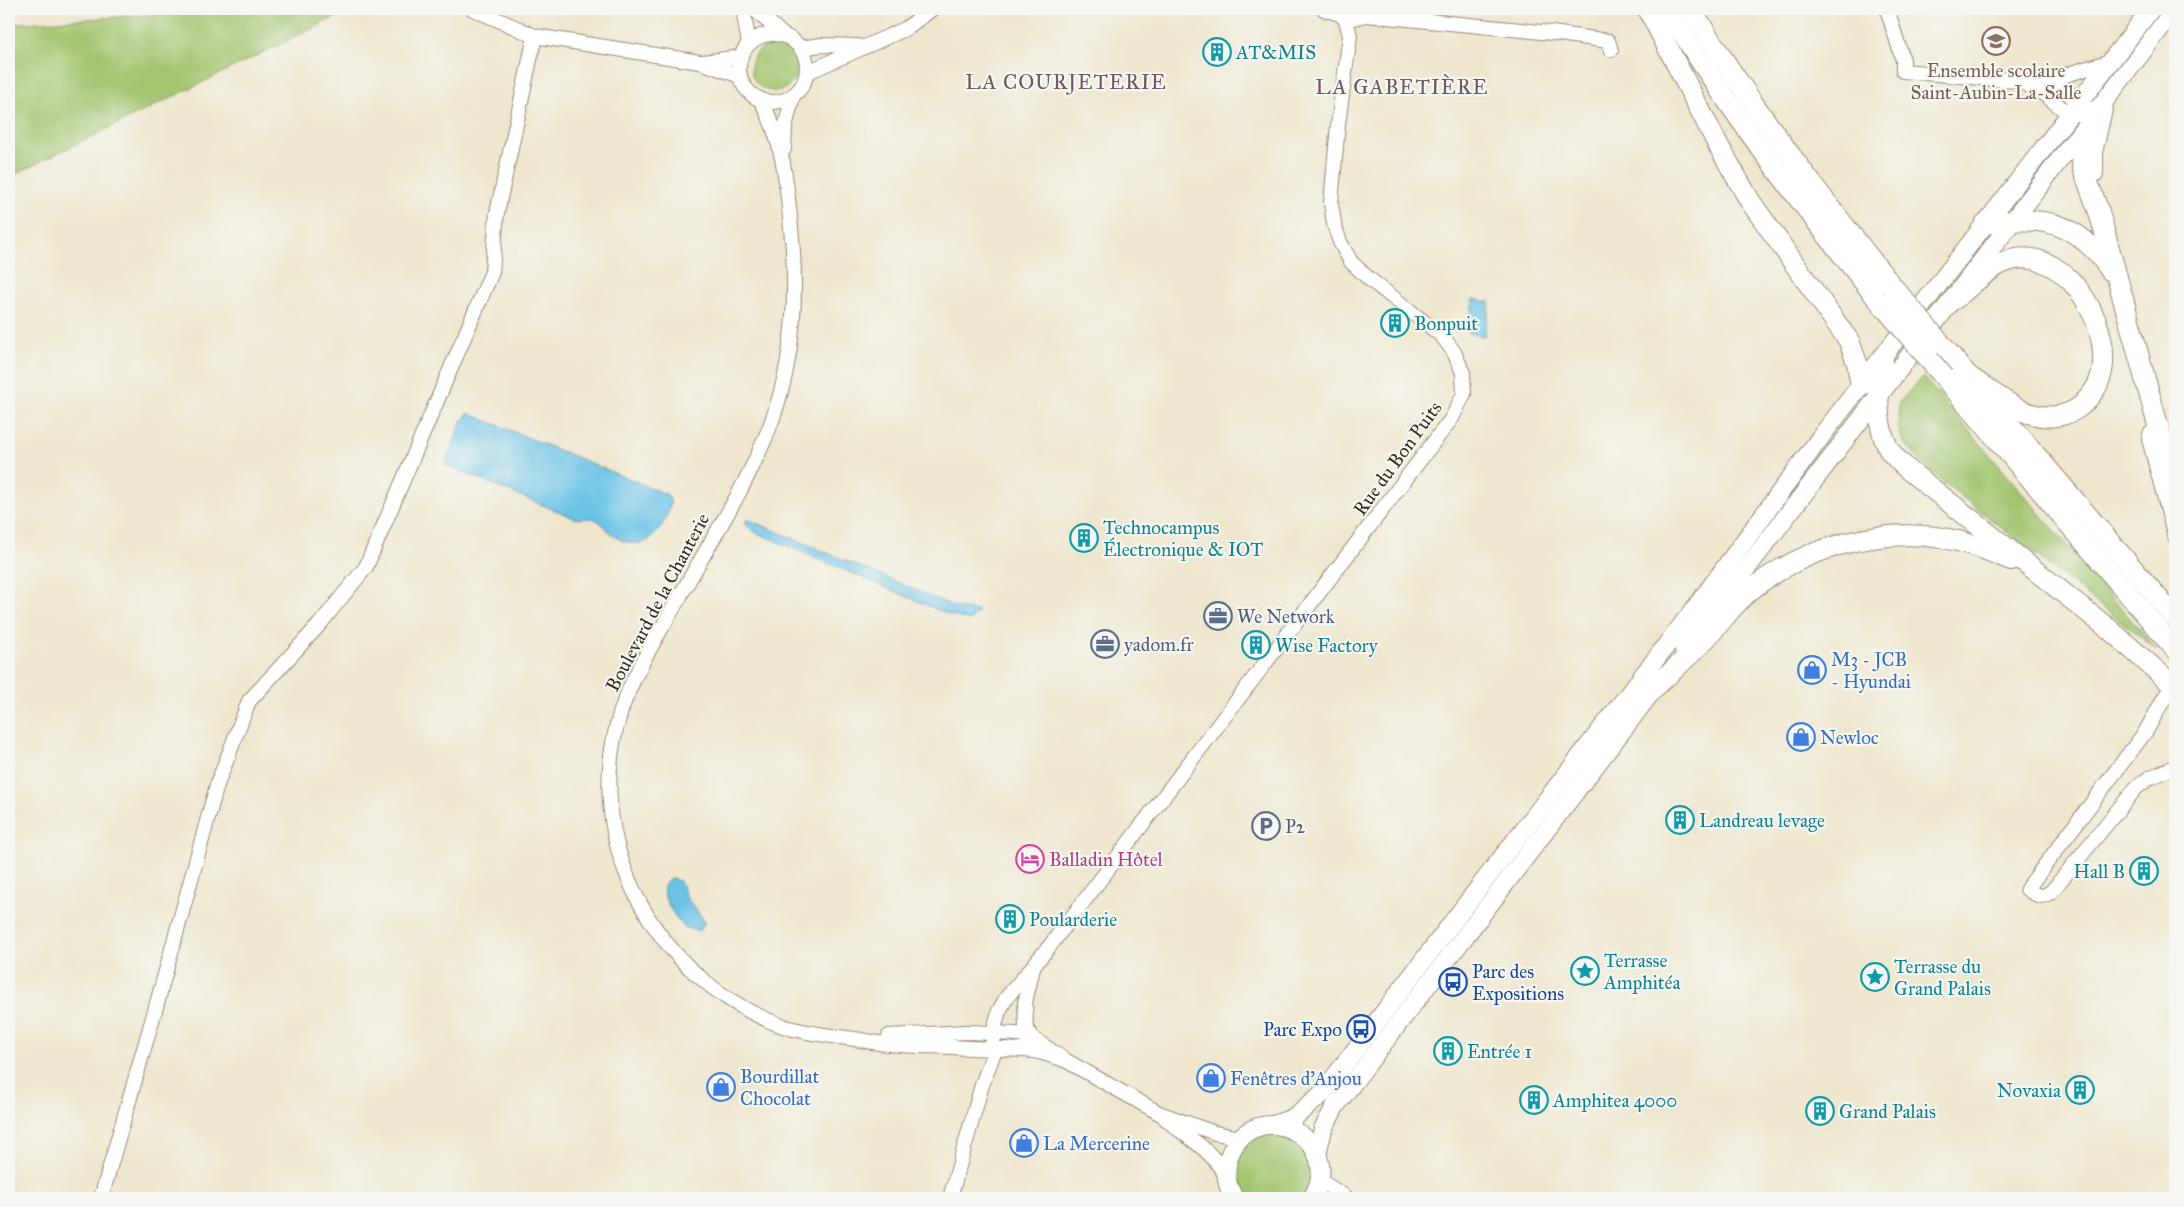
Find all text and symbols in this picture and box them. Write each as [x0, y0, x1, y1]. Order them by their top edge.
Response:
school or university icon: Ensemble scolaire Saint-Aubin-La-Salle [1981, 26, 2011, 56]
building icon: AT&MIS [1202, 37, 1232, 67]
place label: AT&MIS [1235, 41, 1316, 64]
place label: Ensemble scolaire Saint-Aubin-La-Salle [1910, 59, 2082, 104]
district label: LA COURJETERIE [965, 69, 1167, 95]
district label: LA GABETIÈRE [1315, 73, 1489, 100]
building icon: Bonpuit [1380, 308, 1410, 338]
place label: Bonpuit [1414, 312, 1478, 335]
street label: Rue du Bon Puits [1348, 397, 1447, 520]
street label: Boulevard de la Chanterie [601, 509, 714, 695]
place label: Technocampus Électronique & IOT [1103, 516, 1263, 562]
building icon: Technocampus Électronique & IOT [1069, 523, 1099, 553]
office icon: We Network [1203, 601, 1233, 631]
place label: We Network [1237, 605, 1335, 628]
office icon: yadom.fr [1090, 629, 1120, 659]
building icon: Wise Factory [1241, 630, 1271, 660]
place label: yadom.fr [1124, 633, 1194, 656]
place label: Wise Factory [1275, 634, 1379, 657]
place label: M3 - JCB - Hyundai [1831, 648, 1911, 693]
shop icon: M3 - JCB - Hyundai [1797, 655, 1827, 685]
shop icon: Newloc [1786, 722, 1816, 752]
place label: Newloc [1820, 726, 1879, 749]
building icon: Landreau levage [1665, 805, 1695, 835]
place label: Landreau levage [1699, 809, 1825, 833]
parking icon: P2 [1251, 811, 1281, 841]
place label: P2 [1285, 815, 1306, 838]
hotel icon: Balladin Hôtel [1015, 844, 1045, 874]
place label: Balladin Hôtel [1049, 848, 1164, 871]
building icon: Hall B [2129, 856, 2159, 886]
place label: Hall B [2074, 860, 2125, 883]
building icon: Poularderie [995, 904, 1025, 934]
place label: Poularderie [1029, 908, 1117, 931]
place label: Terrasse Amphitéa [1603, 949, 1681, 994]
place label: Terrasse du Grand Palais [1894, 955, 1991, 1000]
place icon: Terrasse Amphitéa [1570, 956, 1600, 986]
place label: Parc des Expositions [1472, 960, 1564, 1005]
place icon: Terrasse du Grand Palais [1860, 962, 1890, 992]
bus stop icon: Parc des Expositions [1438, 967, 1468, 997]
bus stop icon: Parc Expo [1346, 1014, 1376, 1044]
place label: Parc Expo [1263, 1018, 1342, 1041]
building icon: Entrée 1 [1433, 1036, 1463, 1066]
place label: Entrée 1 [1467, 1040, 1532, 1063]
shop icon: Fenêtres d’Anjou [1196, 1063, 1226, 1093]
place label: Bourdillat Chocolat [740, 1065, 820, 1110]
place label: Fenêtres d’Anjou [1230, 1067, 1362, 1090]
shop icon: Bourdillat Chocolat [706, 1072, 736, 1102]
building icon: Novaxia [2065, 1075, 2095, 1105]
place label: Novaxia [1997, 1079, 2062, 1102]
building icon: Amphitea 4000 [1519, 1085, 1549, 1115]
place label: Amphitea 4000 [1552, 1089, 1677, 1112]
building icon: Grand Palais [1805, 1096, 1835, 1126]
place label: Grand Palais [1839, 1100, 1936, 1123]
shop icon: La Mercerine [1009, 1128, 1039, 1158]
place label: La Mercerine [1043, 1132, 1150, 1155]

